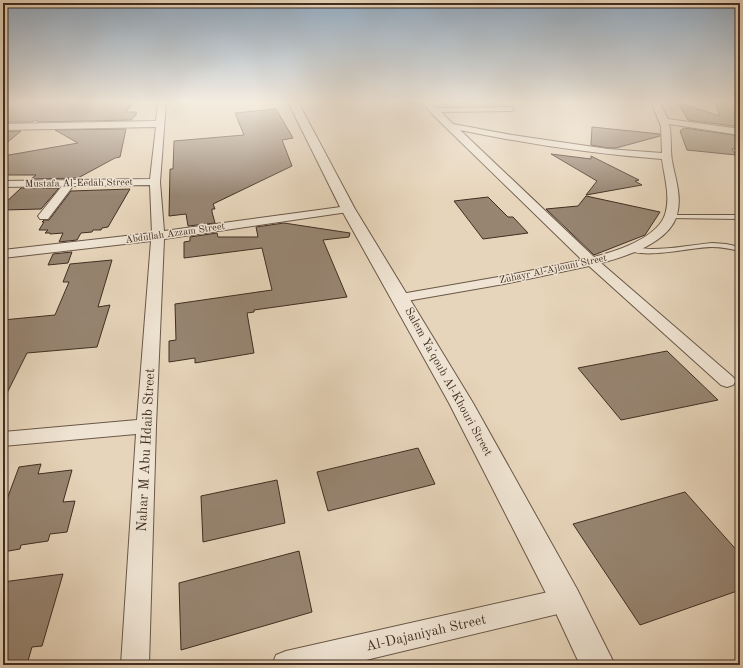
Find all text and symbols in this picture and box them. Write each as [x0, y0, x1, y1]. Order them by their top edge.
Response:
street label: Mustafa Al-Eedah Street [25, 177, 134, 189]
street label: Abdullah Azzam Street [125, 221, 226, 245]
street label: Zuhayr Al-Ajlouni Street [498, 253, 608, 285]
street label: Salem Ya'qoub Al-Khouri Street [402, 306, 494, 458]
street label: Nahar M Abu Hdaib Street [135, 368, 157, 532]
street label: Al-Dajaniyah Street [365, 612, 487, 654]

